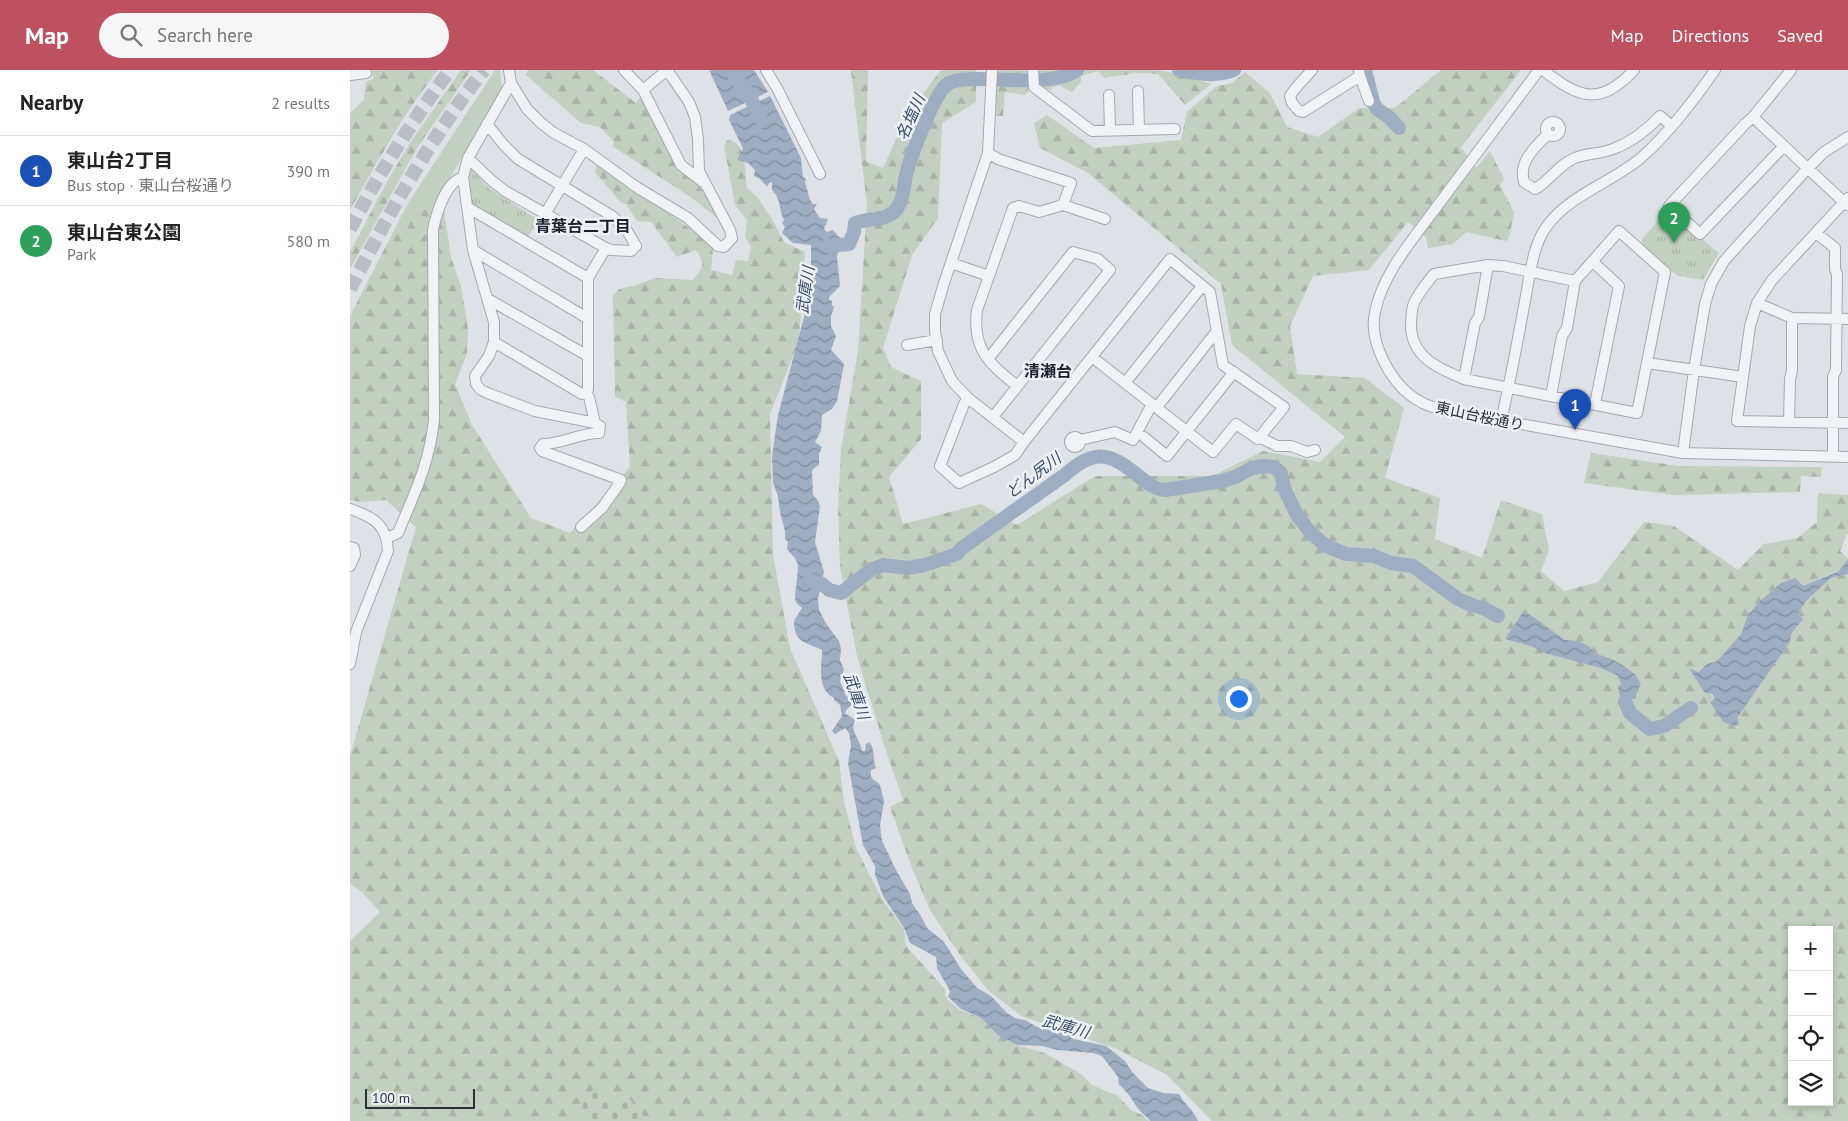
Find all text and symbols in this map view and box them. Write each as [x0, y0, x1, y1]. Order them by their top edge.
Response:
search box [99, 13, 449, 58]
text: Map [25, 20, 69, 51]
icon: search [117, 21, 145, 49]
text: Search here [157, 23, 253, 47]
text: Map [1611, 24, 1643, 47]
text: Directions [1671, 24, 1749, 47]
text: Saved [1777, 24, 1823, 47]
text: Nearby [20, 89, 83, 116]
water label: 名塩川 [891, 89, 930, 143]
text: 2 results [271, 93, 330, 113]
text: 東山台2丁目 [67, 148, 173, 172]
text: 1 [31, 161, 41, 181]
text: 390 m [287, 161, 330, 181]
text: Bus stop · 東山台桜通り [67, 175, 234, 195]
pin: 2 [1658, 202, 1690, 243]
district label: 青葉台二丁目 [535, 216, 631, 236]
text: 東山台東公園 [67, 220, 181, 244]
text: 2 [31, 231, 41, 251]
text: 580 m [287, 231, 330, 251]
text: Park [67, 244, 96, 264]
water label: 武庫川 [792, 263, 819, 315]
district label: 清瀬台 [1024, 361, 1072, 381]
pin: 1 [1559, 389, 1591, 430]
street label: 東山台桜通り [1434, 397, 1526, 435]
water label: どん尻川 [1001, 447, 1066, 502]
water label: 武庫川 [840, 670, 875, 724]
your location [1226, 686, 1252, 712]
map controls [1788, 926, 1833, 1106]
button: + [1788, 926, 1833, 971]
button: − [1788, 971, 1833, 1016]
water label: 武庫川 [1040, 1010, 1094, 1043]
button: locate [1788, 1016, 1833, 1061]
button: layers [1788, 1061, 1833, 1106]
scale bar [365, 1086, 475, 1109]
text: 100 m [372, 1089, 410, 1107]

